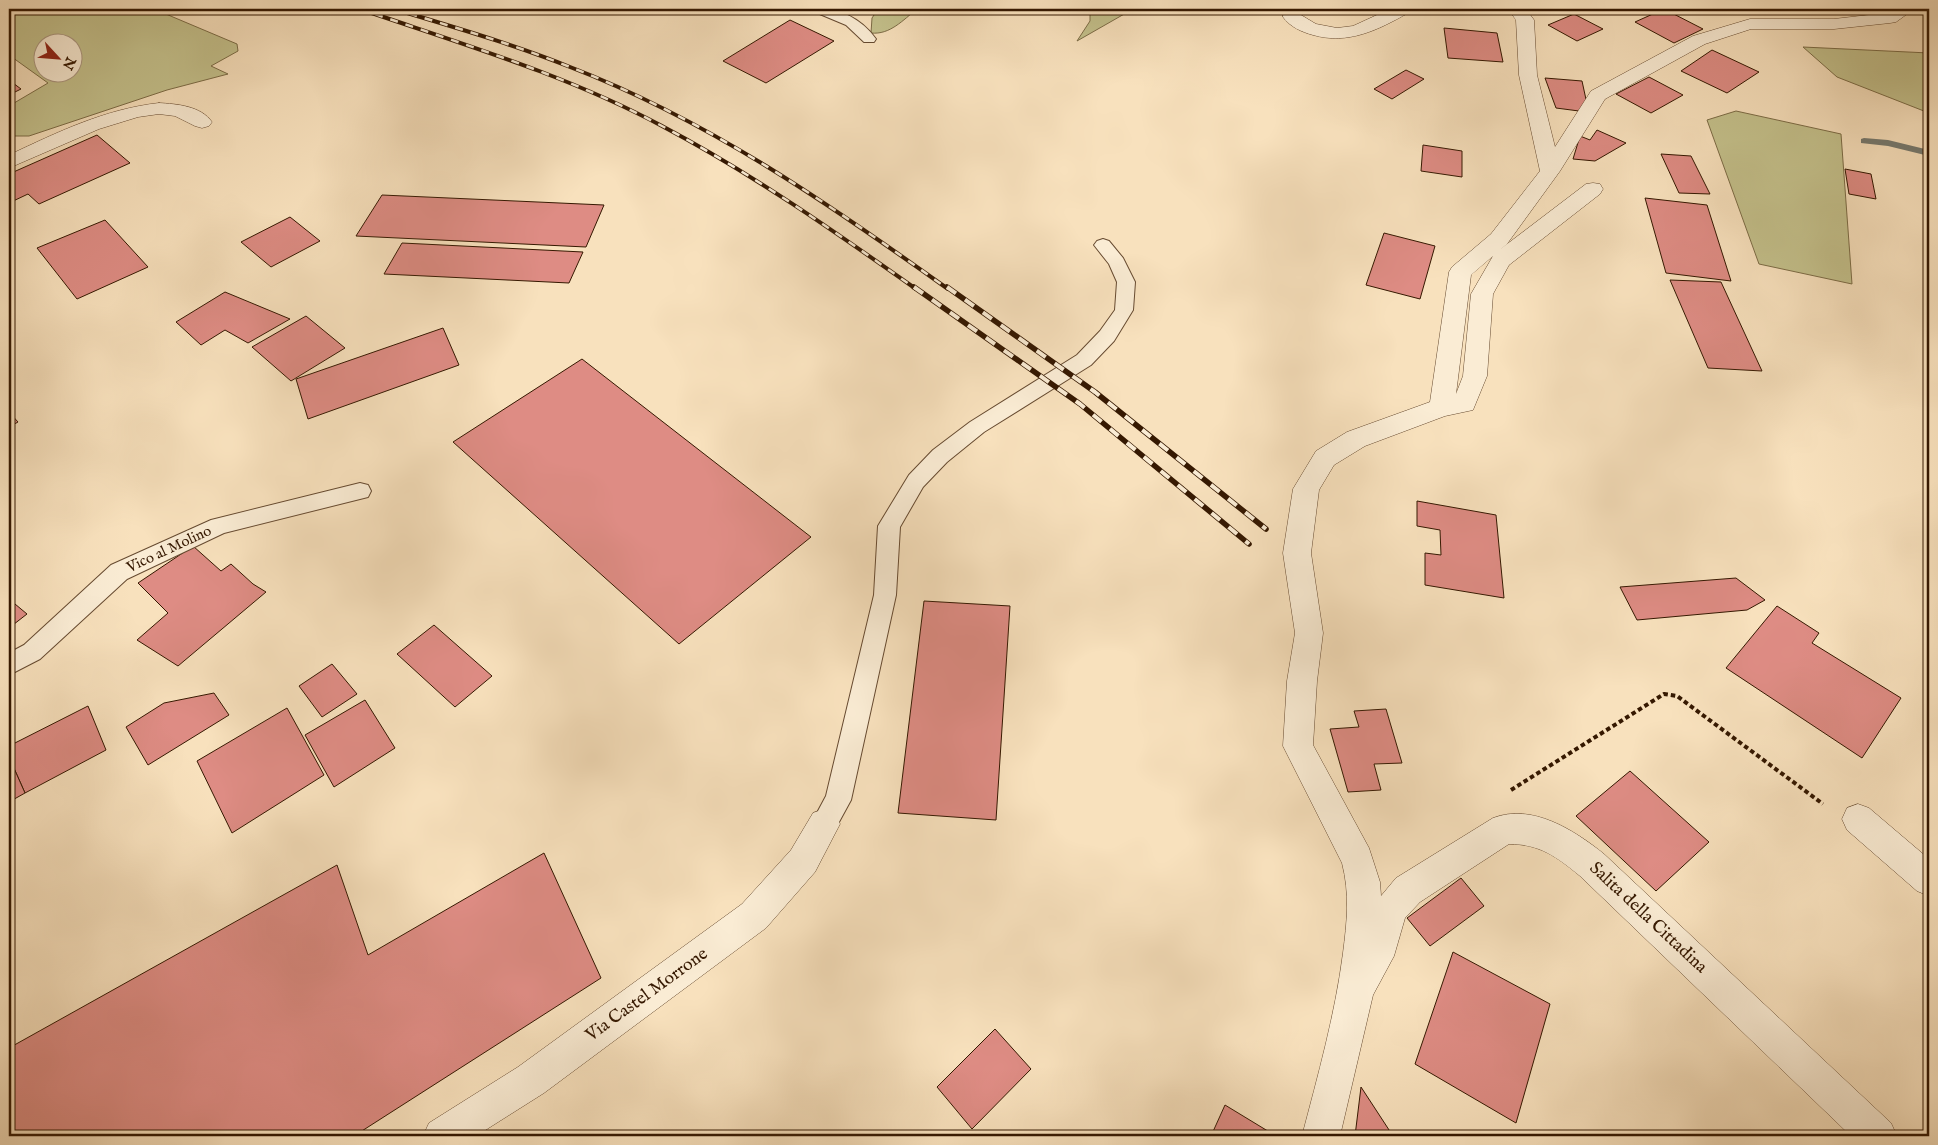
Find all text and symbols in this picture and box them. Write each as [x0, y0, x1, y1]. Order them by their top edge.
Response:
north arrow [32, 32, 82, 82]
text: N [58, 53, 80, 73]
street label: Vico al Molino [123, 521, 215, 577]
street label: Salita della Cittadina [1584, 857, 1712, 979]
street label: Via Castel Morrone [581, 943, 713, 1048]

